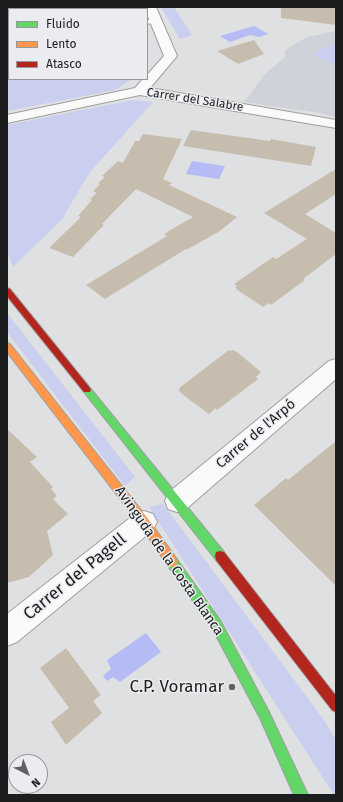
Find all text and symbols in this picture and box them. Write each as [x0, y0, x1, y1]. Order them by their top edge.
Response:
legend [8, 8, 148, 80]
text: Fluido [46, 17, 80, 31]
text: Lento [46, 37, 76, 51]
text: Atasco [46, 57, 82, 71]
street label: Carrer del Salabre [146, 85, 244, 115]
street label: Carrer de l'Arpó [213, 396, 299, 472]
street label: Avinguda de la Costa Blanca [111, 483, 227, 639]
street label: Carrer del Pagell [20, 529, 130, 625]
place label: C.P. Voramar [129, 677, 224, 697]
marker: C.P. Voramar [227, 682, 237, 692]
north arrow [8, 754, 48, 794]
text: N [29, 775, 43, 790]

